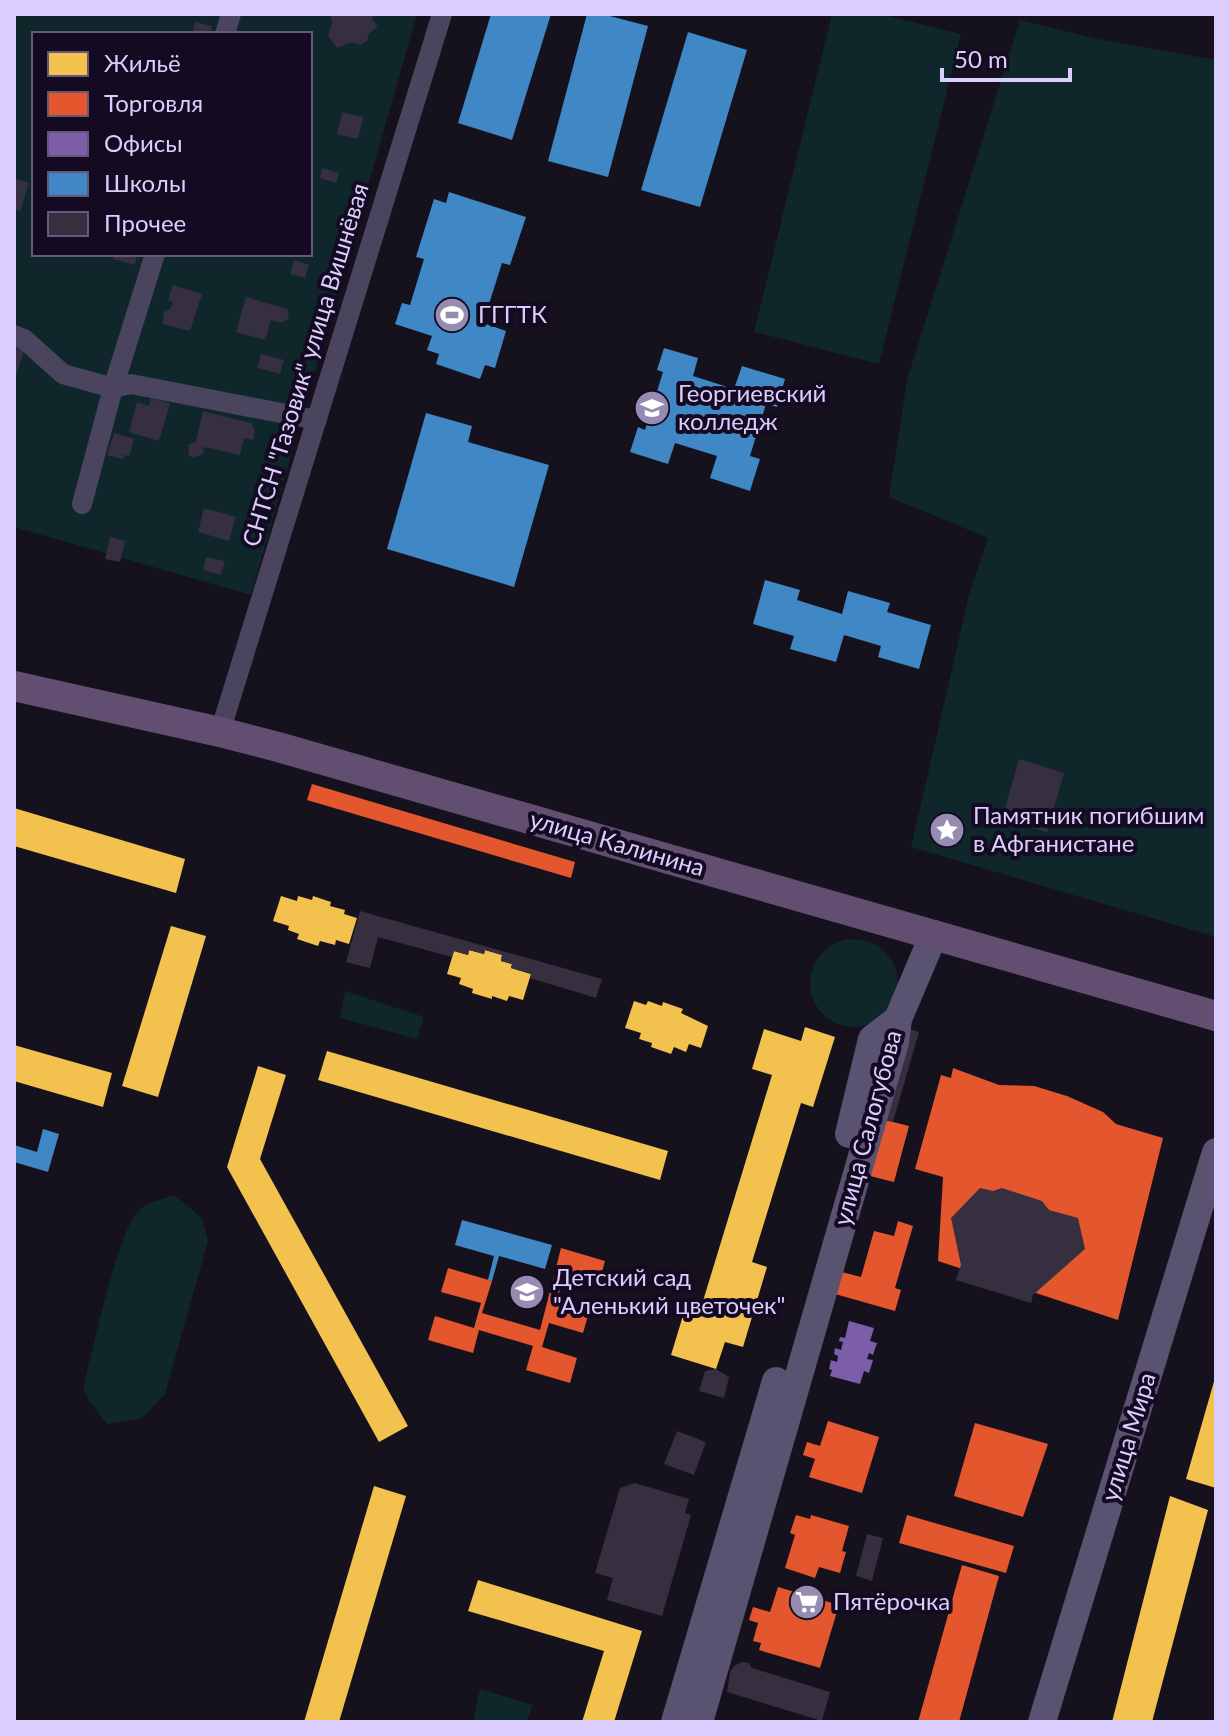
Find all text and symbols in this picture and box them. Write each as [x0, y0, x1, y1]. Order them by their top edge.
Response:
legend [32, 32, 312, 256]
scale bar [942, 32, 1070, 82]
text: 50 m [954, 44, 1008, 73]
text: Жильё [104, 48, 181, 77]
text: Торговля [104, 88, 203, 117]
text: Офисы [104, 128, 183, 157]
text: Школы [104, 168, 186, 197]
street label: СНТСН "Газовик" улица Вишнёвая [235, 179, 374, 550]
text: Прочее [104, 208, 186, 237]
sports icon: ГГГТК [433, 296, 471, 334]
place label: ГГГТК [478, 299, 547, 328]
place label: Георгиевский колледж [678, 378, 826, 435]
school or university icon: Георгиевский колледж [633, 389, 671, 427]
place label: Памятник погибшим в Афганистане [973, 800, 1204, 857]
street label: улица Калинина [527, 804, 708, 881]
place icon: Памятник погибшим в Афганистане [928, 811, 966, 849]
street label: улица Салогубова [827, 1027, 907, 1228]
place label: Детский сад "Аленький цветочек" [553, 1262, 785, 1319]
school or university icon: Детский сад "Аленький цветочек" [508, 1273, 546, 1311]
street label: улица Мира [1094, 1369, 1161, 1504]
supermarket icon: Пятёрочка [788, 1583, 826, 1621]
place label: Пятёрочка [833, 1586, 950, 1615]

